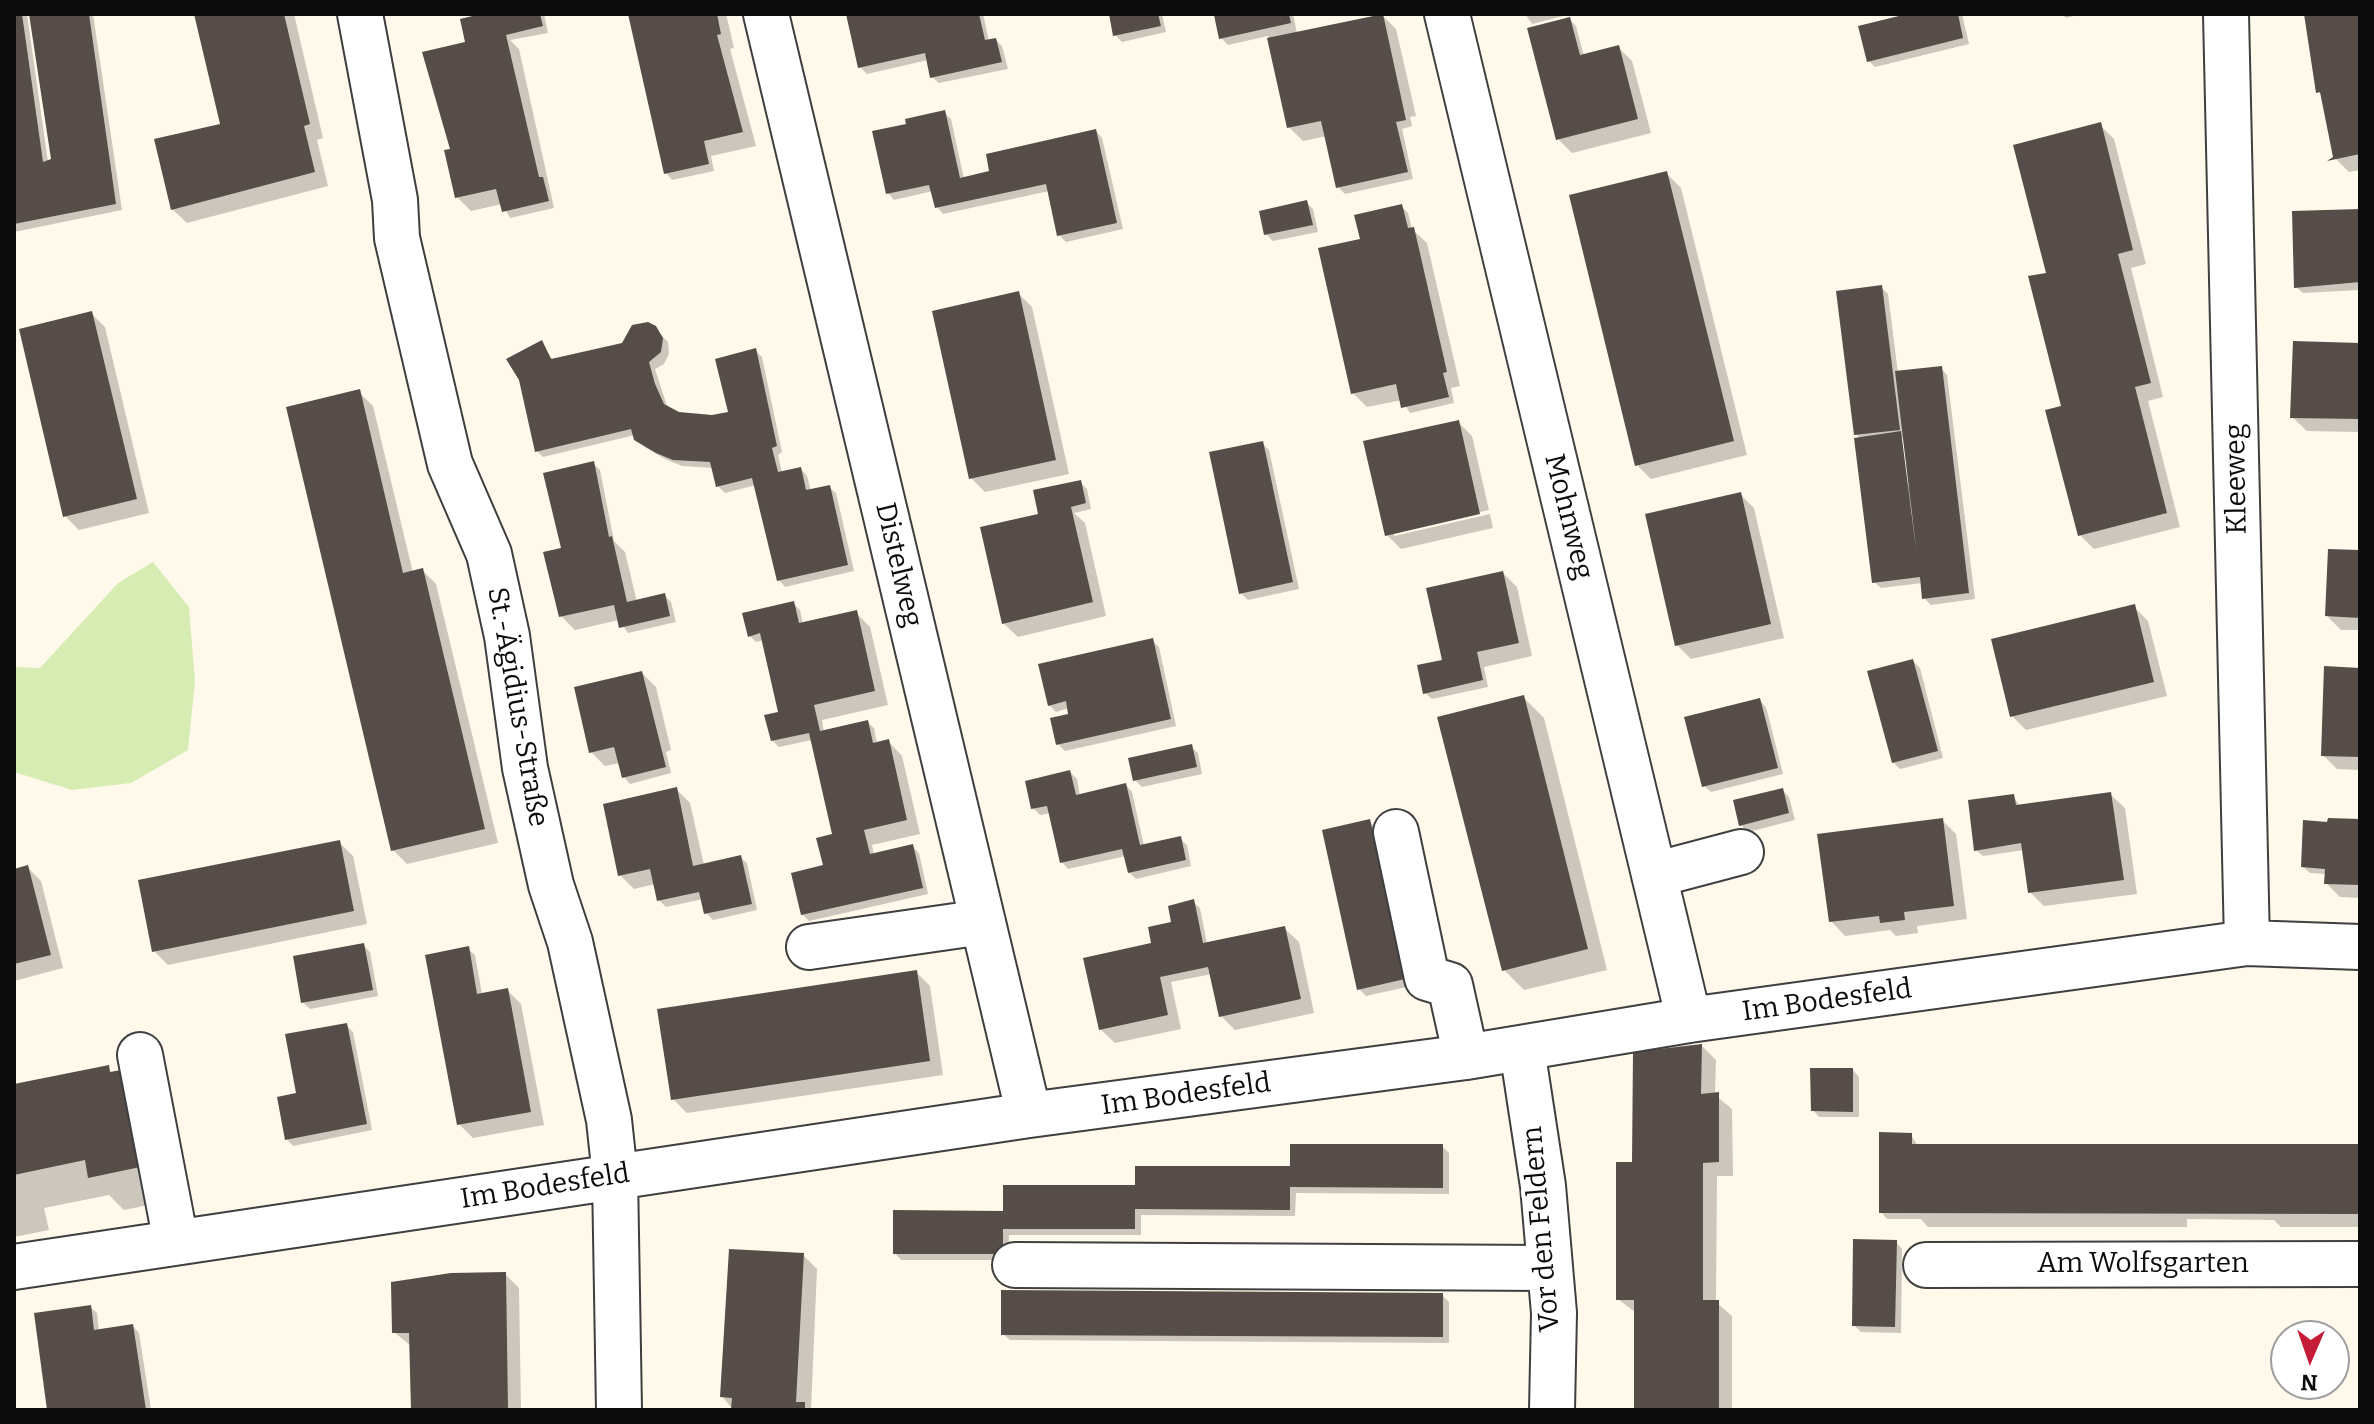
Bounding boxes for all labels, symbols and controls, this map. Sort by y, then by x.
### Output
street label: Kleeweg [2219,423,2255,535]
street label: Mohnweg [1536,451,1600,583]
street label: Distelweg [867,499,929,631]
street label: St.-Ägidius-Straße [479,585,555,829]
street label: Im Bodesfeld [1740,972,1914,1030]
street label: Im Bodesfeld [1099,1066,1273,1124]
street label: Vor den Feldern [1516,1125,1568,1333]
street label: Im Bodesfeld [458,1157,632,1217]
street label: Am Wolfsgarten [2037,1247,2249,1281]
north arrow [2270,1320,2350,1400]
text: N [2300,1369,2318,1396]

